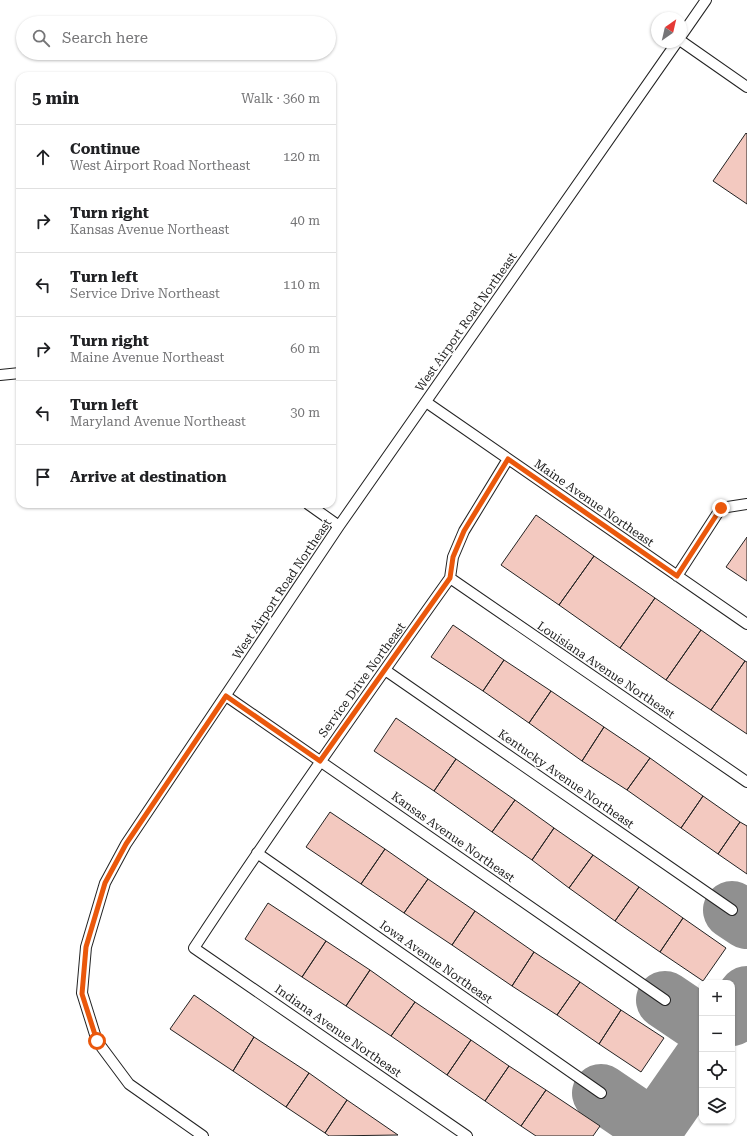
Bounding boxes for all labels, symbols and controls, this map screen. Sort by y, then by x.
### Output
north arrow [651,12,687,48]
search box [16,16,336,60]
icon: search [30,27,52,49]
text: Search here [62,29,148,47]
text: 5 min [32,88,79,108]
text: Walk · 360 m [241,91,320,106]
text: Continue [70,140,140,158]
icon: ahead [32,146,54,168]
text: 120 m [283,149,320,164]
text: West Airport Road Northeast [70,158,250,173]
text: Turn right [70,204,149,222]
icon: right [32,210,54,232]
text: 40 m [290,213,320,228]
text: Kansas Avenue Northeast [70,222,229,237]
street label: West Airport Road Northeast [413,249,520,394]
text: Turn left [70,268,138,286]
icon: left [32,274,54,296]
text: 110 m [283,277,320,292]
text: Service Drive Northeast [70,286,220,301]
text: Turn right [70,332,149,350]
icon: right [32,338,54,360]
text: 60 m [290,341,320,356]
text: Maine Avenue Northeast [70,350,224,365]
text: Turn left [70,396,138,414]
icon: left [32,402,54,424]
text: 30 m [290,405,320,420]
text: Maryland Avenue Northeast [70,414,246,429]
street label: Maine Avenue Northeast [532,456,657,550]
icon: arrive [32,466,54,488]
text: Arrive at destination [70,468,226,486]
route end [712,499,730,517]
street label: West Airport Road Northeast [230,516,335,662]
street label: Louisiana Avenue Northeast [535,619,678,722]
street label: Service Drive Northeast [316,620,409,740]
street label: Kentucky Avenue Northeast [495,727,637,832]
street label: Kansas Avenue Northeast [389,789,518,885]
street label: Iowa Avenue Northeast [377,918,495,1007]
map controls [699,980,735,1124]
button: + [699,980,735,1016]
street label: Indiana Avenue Northeast [272,982,404,1080]
button: − [699,1016,735,1052]
route start [88,1032,106,1050]
button: locate [699,1052,735,1088]
button: layers [699,1088,735,1124]

